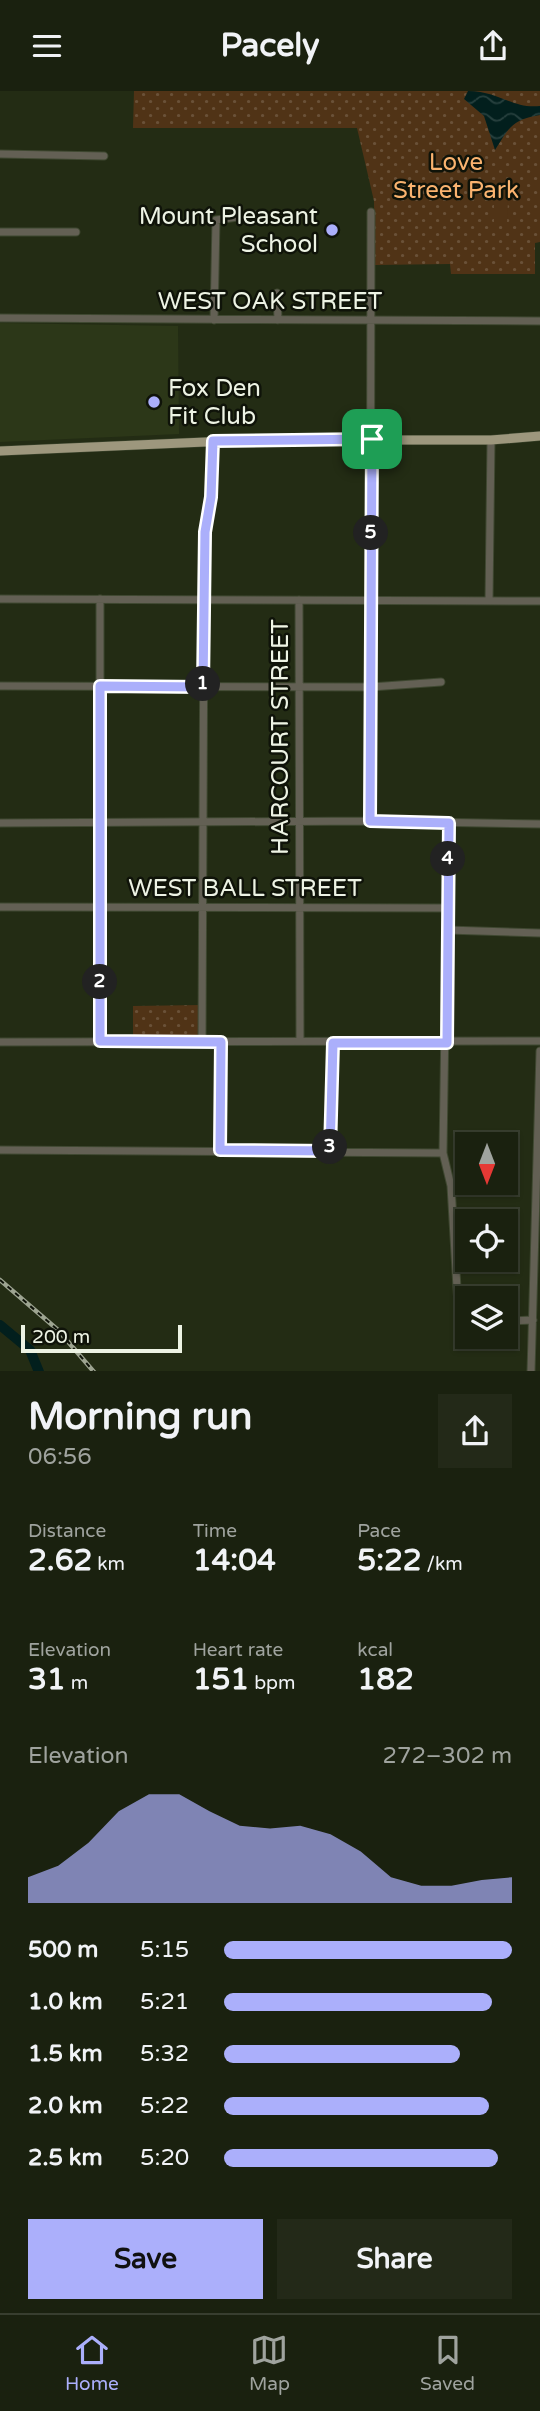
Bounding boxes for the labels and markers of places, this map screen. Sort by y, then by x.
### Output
place label: Mount Pleasant School [139,202,318,259]
marker: Mount Pleasant School [324,222,340,238]
place label: Fox Den Fit Club [168,374,261,431]
marker: Fox Den Fit Club [146,394,162,410]
pin [342,409,402,469]
pin: 5 [354,515,388,551]
pin: 1 [186,667,220,701]
pin: 4 [430,841,466,877]
pin: 2 [82,965,118,999]
pin: 3 [312,1129,348,1165]

